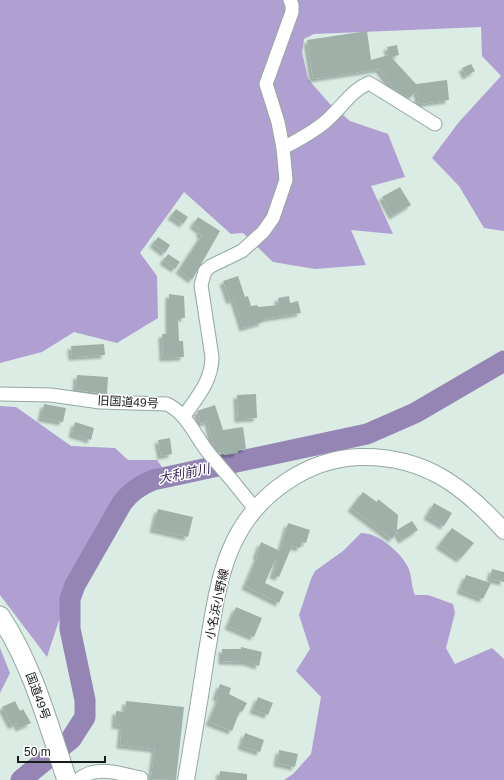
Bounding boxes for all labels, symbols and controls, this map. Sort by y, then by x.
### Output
street label: 旧国道49号 [97,393,159,411]
water label: 大利前川 [157,460,213,486]
street label: 小名浜小野線 [203,567,231,641]
street label: 国道49号 [23,670,53,722]
scale bar [18,738,105,764]
text: 50 m [24,745,51,759]

